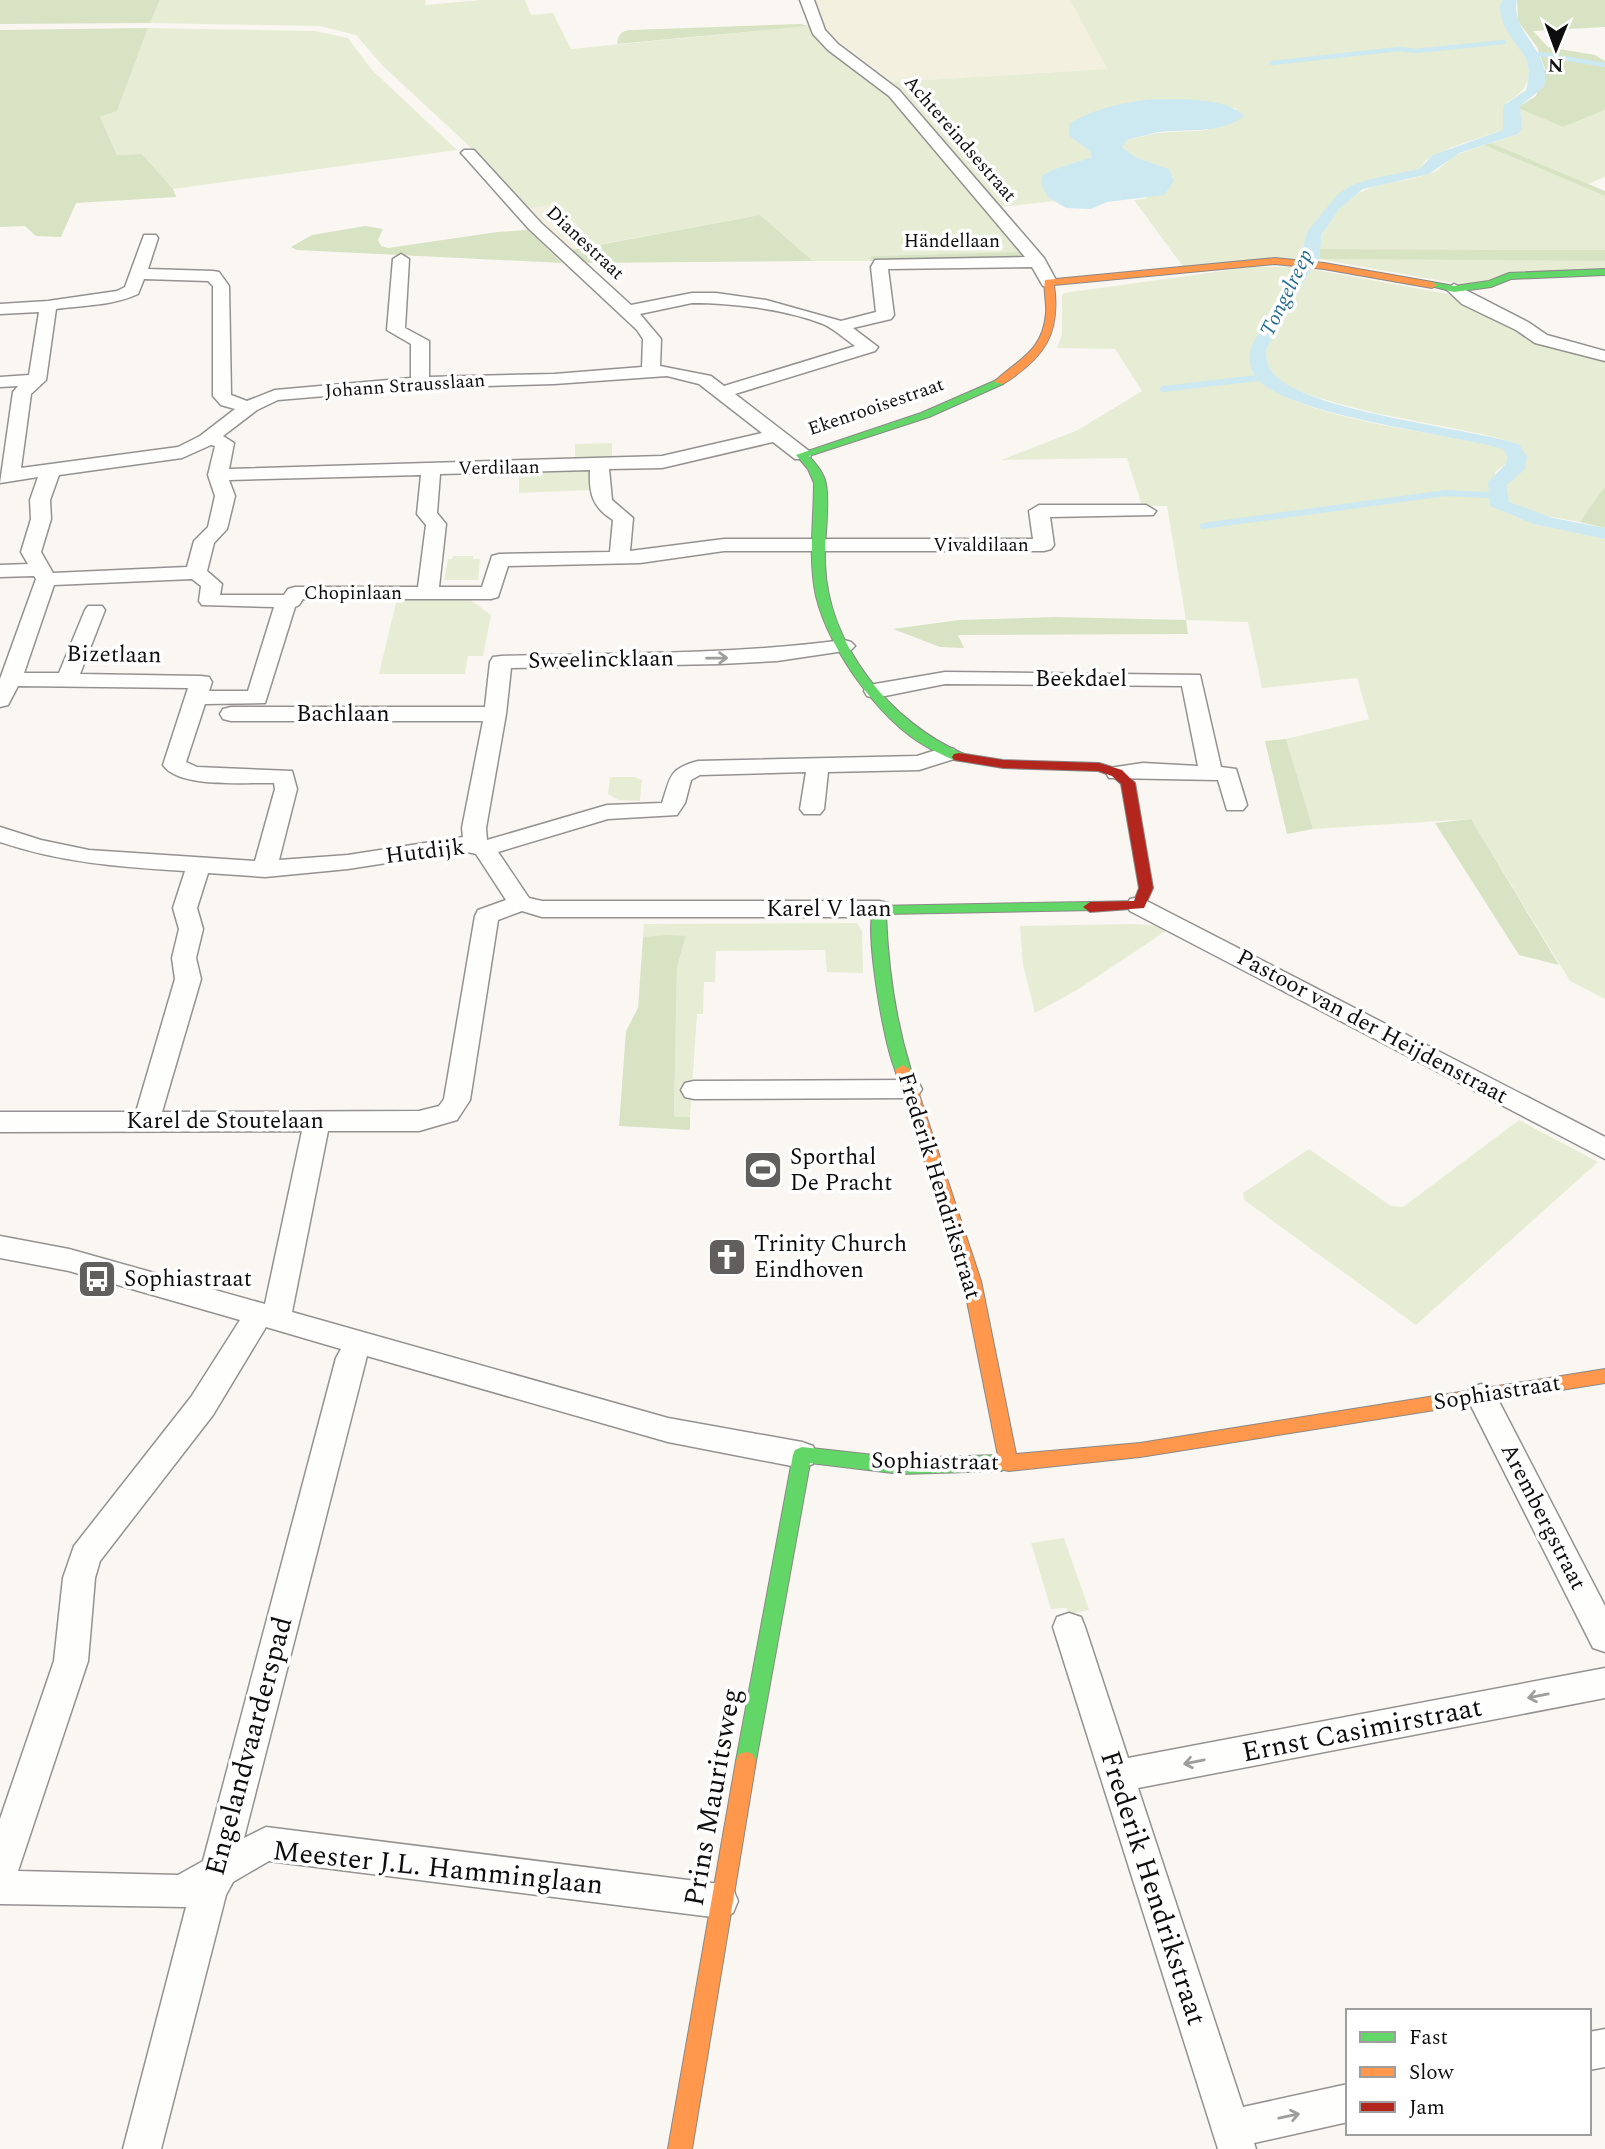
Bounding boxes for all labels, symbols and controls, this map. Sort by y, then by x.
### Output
north arrow [1521,14,1591,84]
text: N [1548,50,1564,79]
street label: Achtereindsestraat [897,69,1024,209]
street label: Dianestraat [539,199,631,287]
street label: Händellaan [904,227,1000,256]
water label: Tongelreep [1252,244,1322,342]
street label: Johann Strausslaan [324,366,486,406]
street label: Ekenrooisestraat [804,370,948,444]
street label: Verdilaan [458,453,540,483]
street label: Vivaldilaan [933,531,1029,560]
street label: Chopinlaan [304,579,402,608]
street label: Bizetlaan [66,637,162,673]
street label: Sweelincklaan [528,641,674,679]
one-way arrow [705,652,728,665]
street label: Beekdael [1035,662,1127,697]
street label: Bachlaan [296,697,390,732]
street label: Hutdijk [383,830,467,874]
street label: Karel V laan [766,892,892,927]
street label: Pastoor van der Heijdenstraat [1230,940,1514,1114]
street label: Frederik Hendrikstraat [888,1068,990,1304]
street label: Karel de Stoutelaan [126,1104,324,1139]
place label: Sporthal De Pracht [790,1140,892,1201]
sports icon: Sporthal De Pracht [742,1149,784,1191]
place label: Trinity Church Eindhoven [754,1227,907,1288]
church icon: Trinity Church Eindhoven [706,1236,748,1278]
bus stop icon: Sophiastraat [76,1258,118,1300]
place label: Sophiastraat [124,1262,252,1297]
street label: Sophiastraat [1431,1366,1563,1420]
street label: Arembergstraat [1491,1437,1595,1597]
street label: Sophiastraat [871,1443,999,1481]
street label: Engelandvaarderspad [194,1612,304,1880]
street label: Prins Mauritsweg [673,1684,753,1910]
street label: Ernst Casimirstraat [1238,1686,1486,1774]
one-way arrow [1527,1690,1550,1703]
street label: Frederik Hendrikstraat [1088,1745,1218,2031]
one-way arrow [1183,1755,1206,1769]
street label: Meester J.L. Hamminglaan [271,1829,605,1907]
legend [1346,2009,1591,2135]
text: Fast [1409,2022,1448,2054]
text: Slow [1409,2057,1455,2089]
text: Jam [1409,2092,1445,2124]
one-way arrow [1277,2109,1300,2123]

